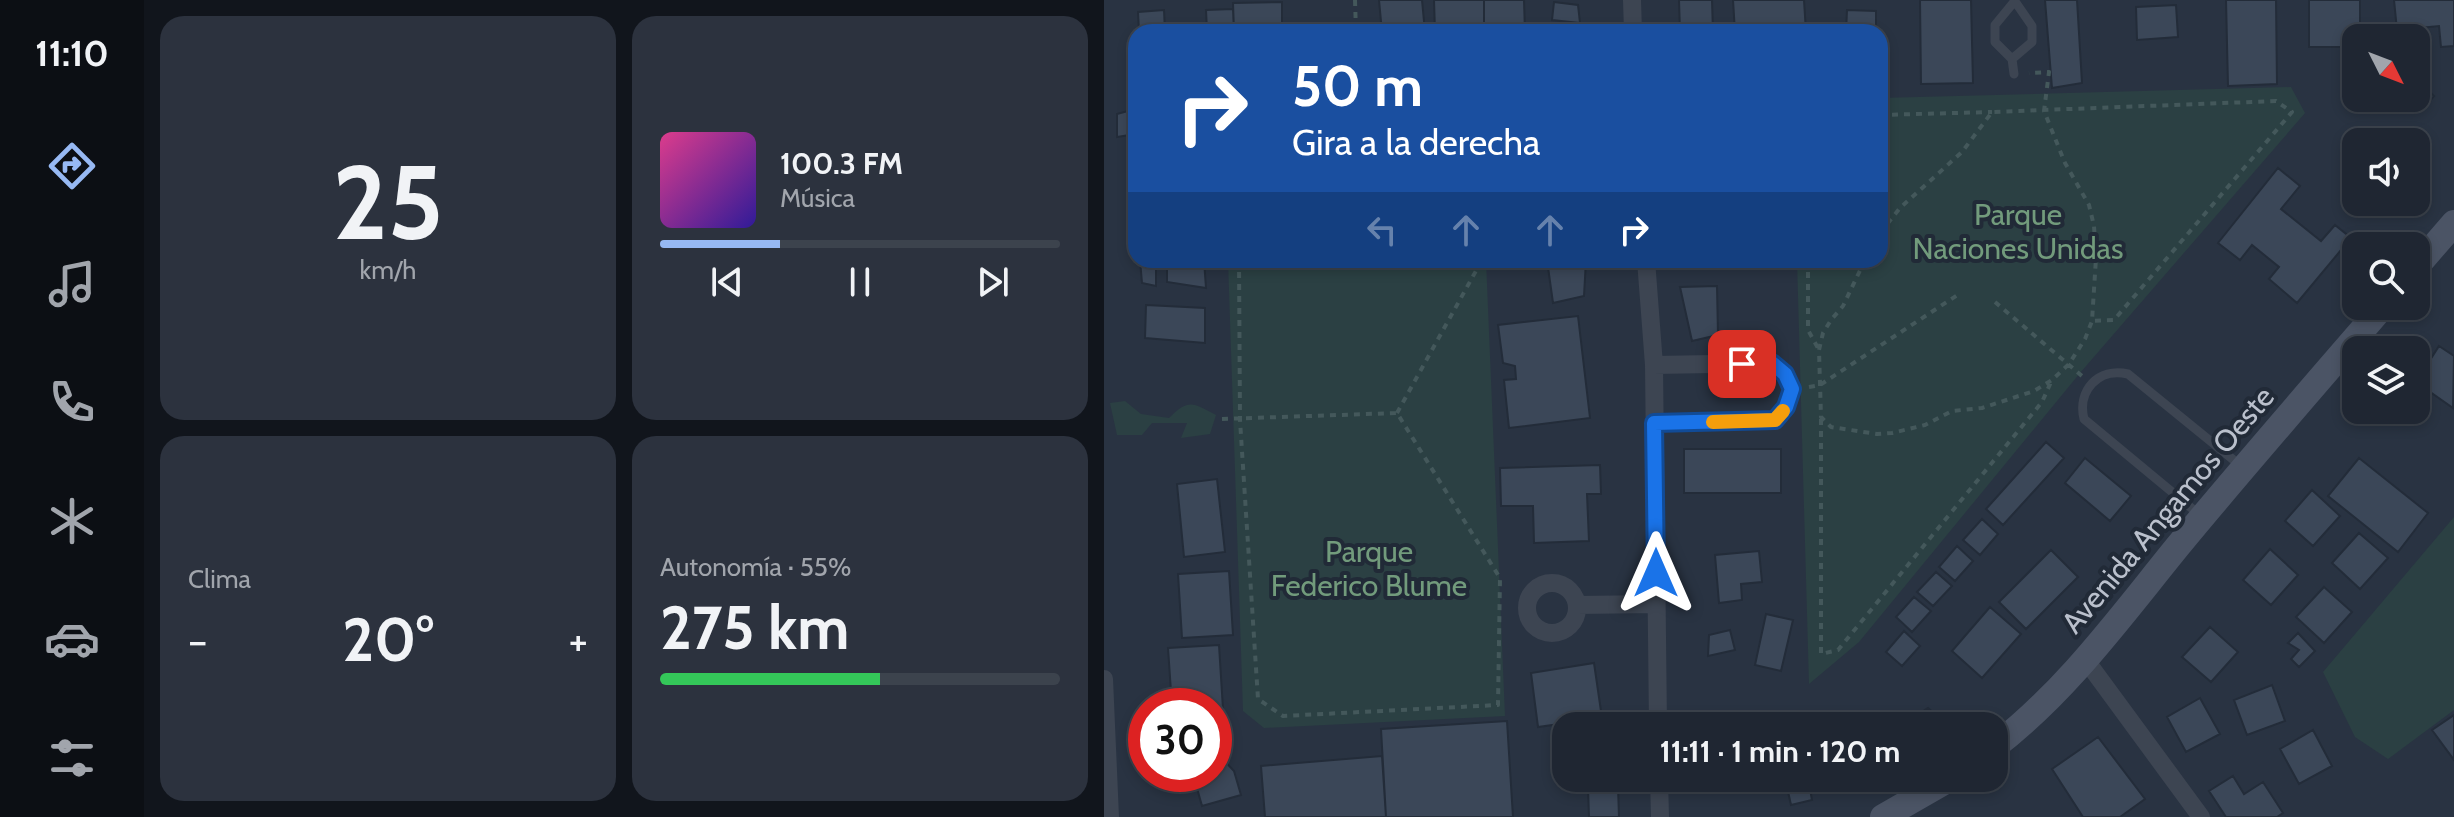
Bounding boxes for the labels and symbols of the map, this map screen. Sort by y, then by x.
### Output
north arrow [2342,24,2430,112]
park label: Parque Naciones Unidas [1913,196,2123,267]
pin [1708,330,1776,398]
street label: Avenida Angamos Oeste [2054,379,2282,641]
position arrow [1614,531,1698,615]
park label: Parque Federico Blume [1271,533,1467,604]
speed limit sign: 30 [1128,688,1232,792]

